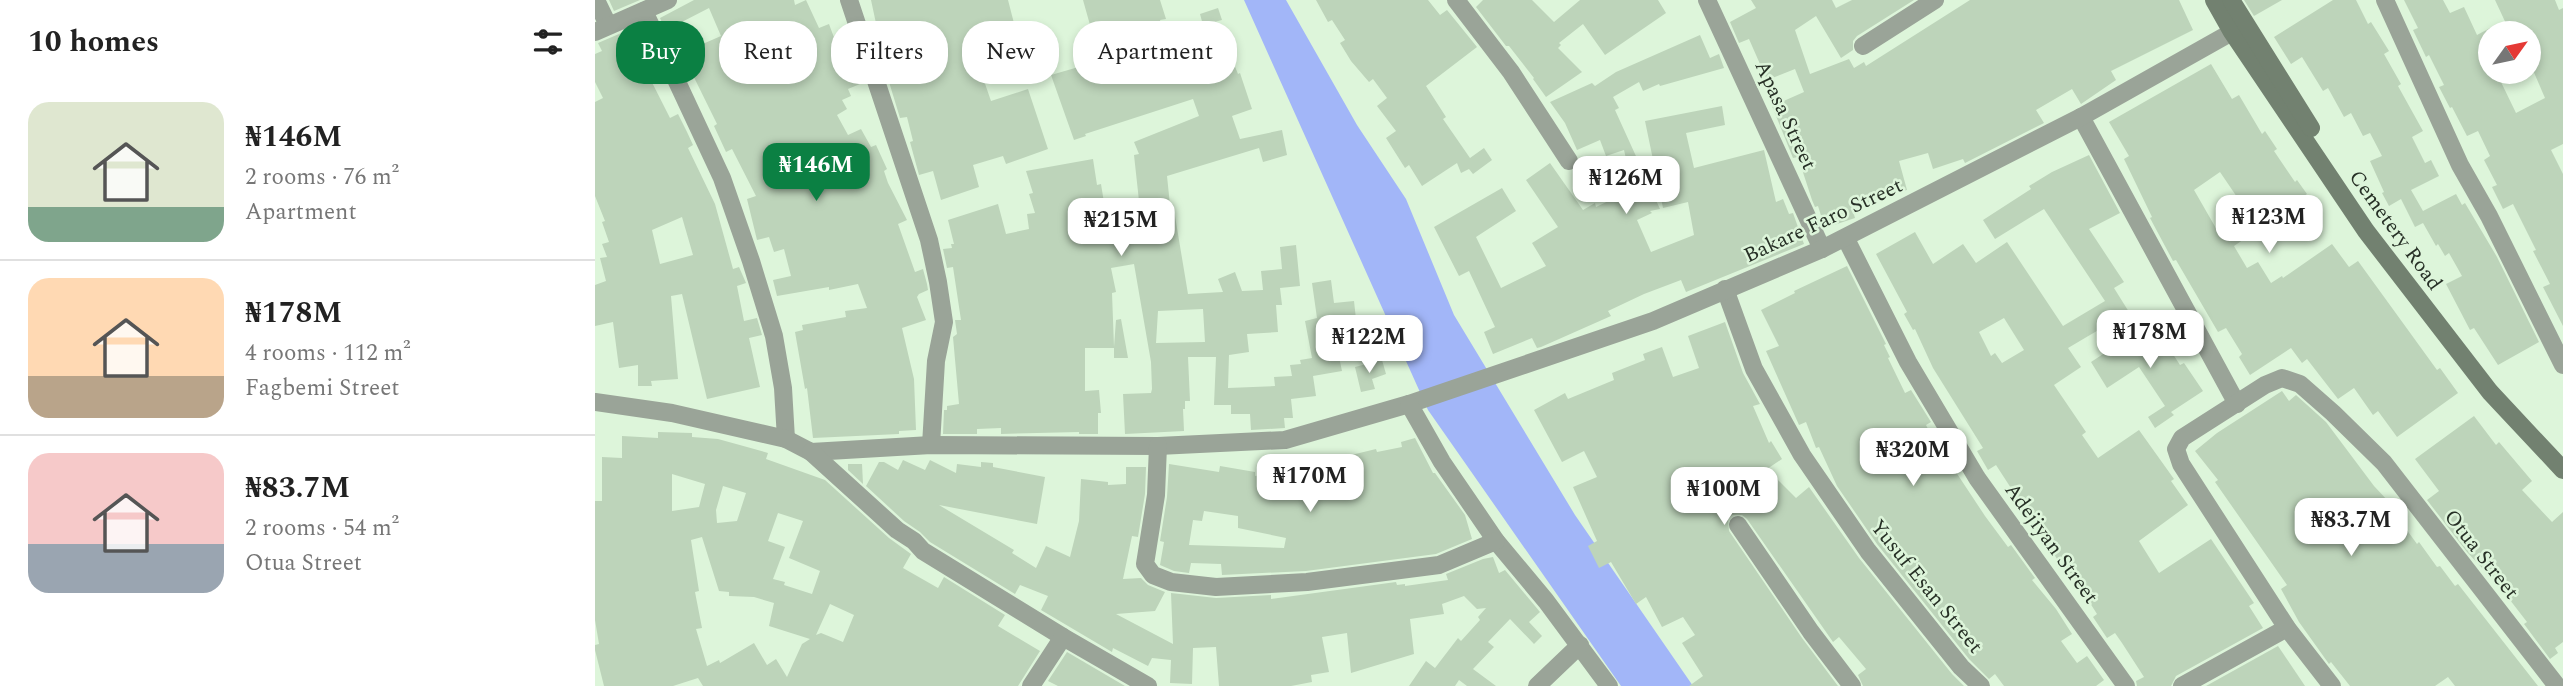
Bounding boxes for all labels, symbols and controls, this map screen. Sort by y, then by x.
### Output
text: 10 homes [28,19,159,65]
chip: Buy [616,21,705,84]
chip: Rent [719,21,817,84]
chip: Filters [831,21,948,84]
chip: New [962,21,1059,84]
chip: Apartment [1073,21,1237,84]
north arrow [2478,21,2541,84]
map controls [2478,21,2541,84]
icon: filters [529,23,567,61]
street label: Apasa Street [1746,55,1824,176]
text: ₦146M [245,114,342,160]
icon: home [84,130,168,214]
pin: ₦146M [767,144,865,203]
text: ₦146M [779,148,853,183]
pin: ₦126M [1577,156,1675,216]
text: 2 rooms · 76 m² [245,160,399,195]
text: ₦126M [1589,161,1663,196]
street label: Cemetery Road [2340,164,2450,298]
street label: Bakare Faro Street [1739,170,1908,272]
text: Apartment [245,195,357,230]
pin: ₦123M [2220,196,2318,255]
pin: ₦215M [1072,198,1170,258]
text: ₦123M [2232,200,2306,235]
text: ₦215M [1084,203,1158,238]
text: ₦178M [245,290,342,336]
icon: home [84,306,168,390]
pin: ₦178M [2101,310,2199,370]
text: ₦178M [2113,315,2187,350]
pin: ₦122M [1320,316,1418,375]
text: ₦122M [1332,320,1406,355]
text: 4 rooms · 112 m² [245,336,411,371]
text: Fagbemi Street [245,371,399,406]
pin: ₦320M [1864,428,1962,488]
text: ₦320M [1876,433,1950,468]
pin: ₦170M [1261,454,1359,514]
text: ₦170M [1273,459,1347,494]
text: ₦83.7M [245,465,350,511]
pin: ₦100M [1675,468,1773,527]
text: ₦100M [1687,472,1761,507]
street label: Adejiyan Street [1996,476,2106,611]
icon: home [84,481,168,565]
pin: ₦83.7M [2294,498,2408,558]
text: ₦83.7M [2311,503,2391,538]
street label: Otua Street [2436,503,2527,607]
text: 2 rooms · 54 m² [245,511,399,546]
street label: Yusuf Esan Street [1862,513,1990,661]
text: Otua Street [245,546,362,581]

